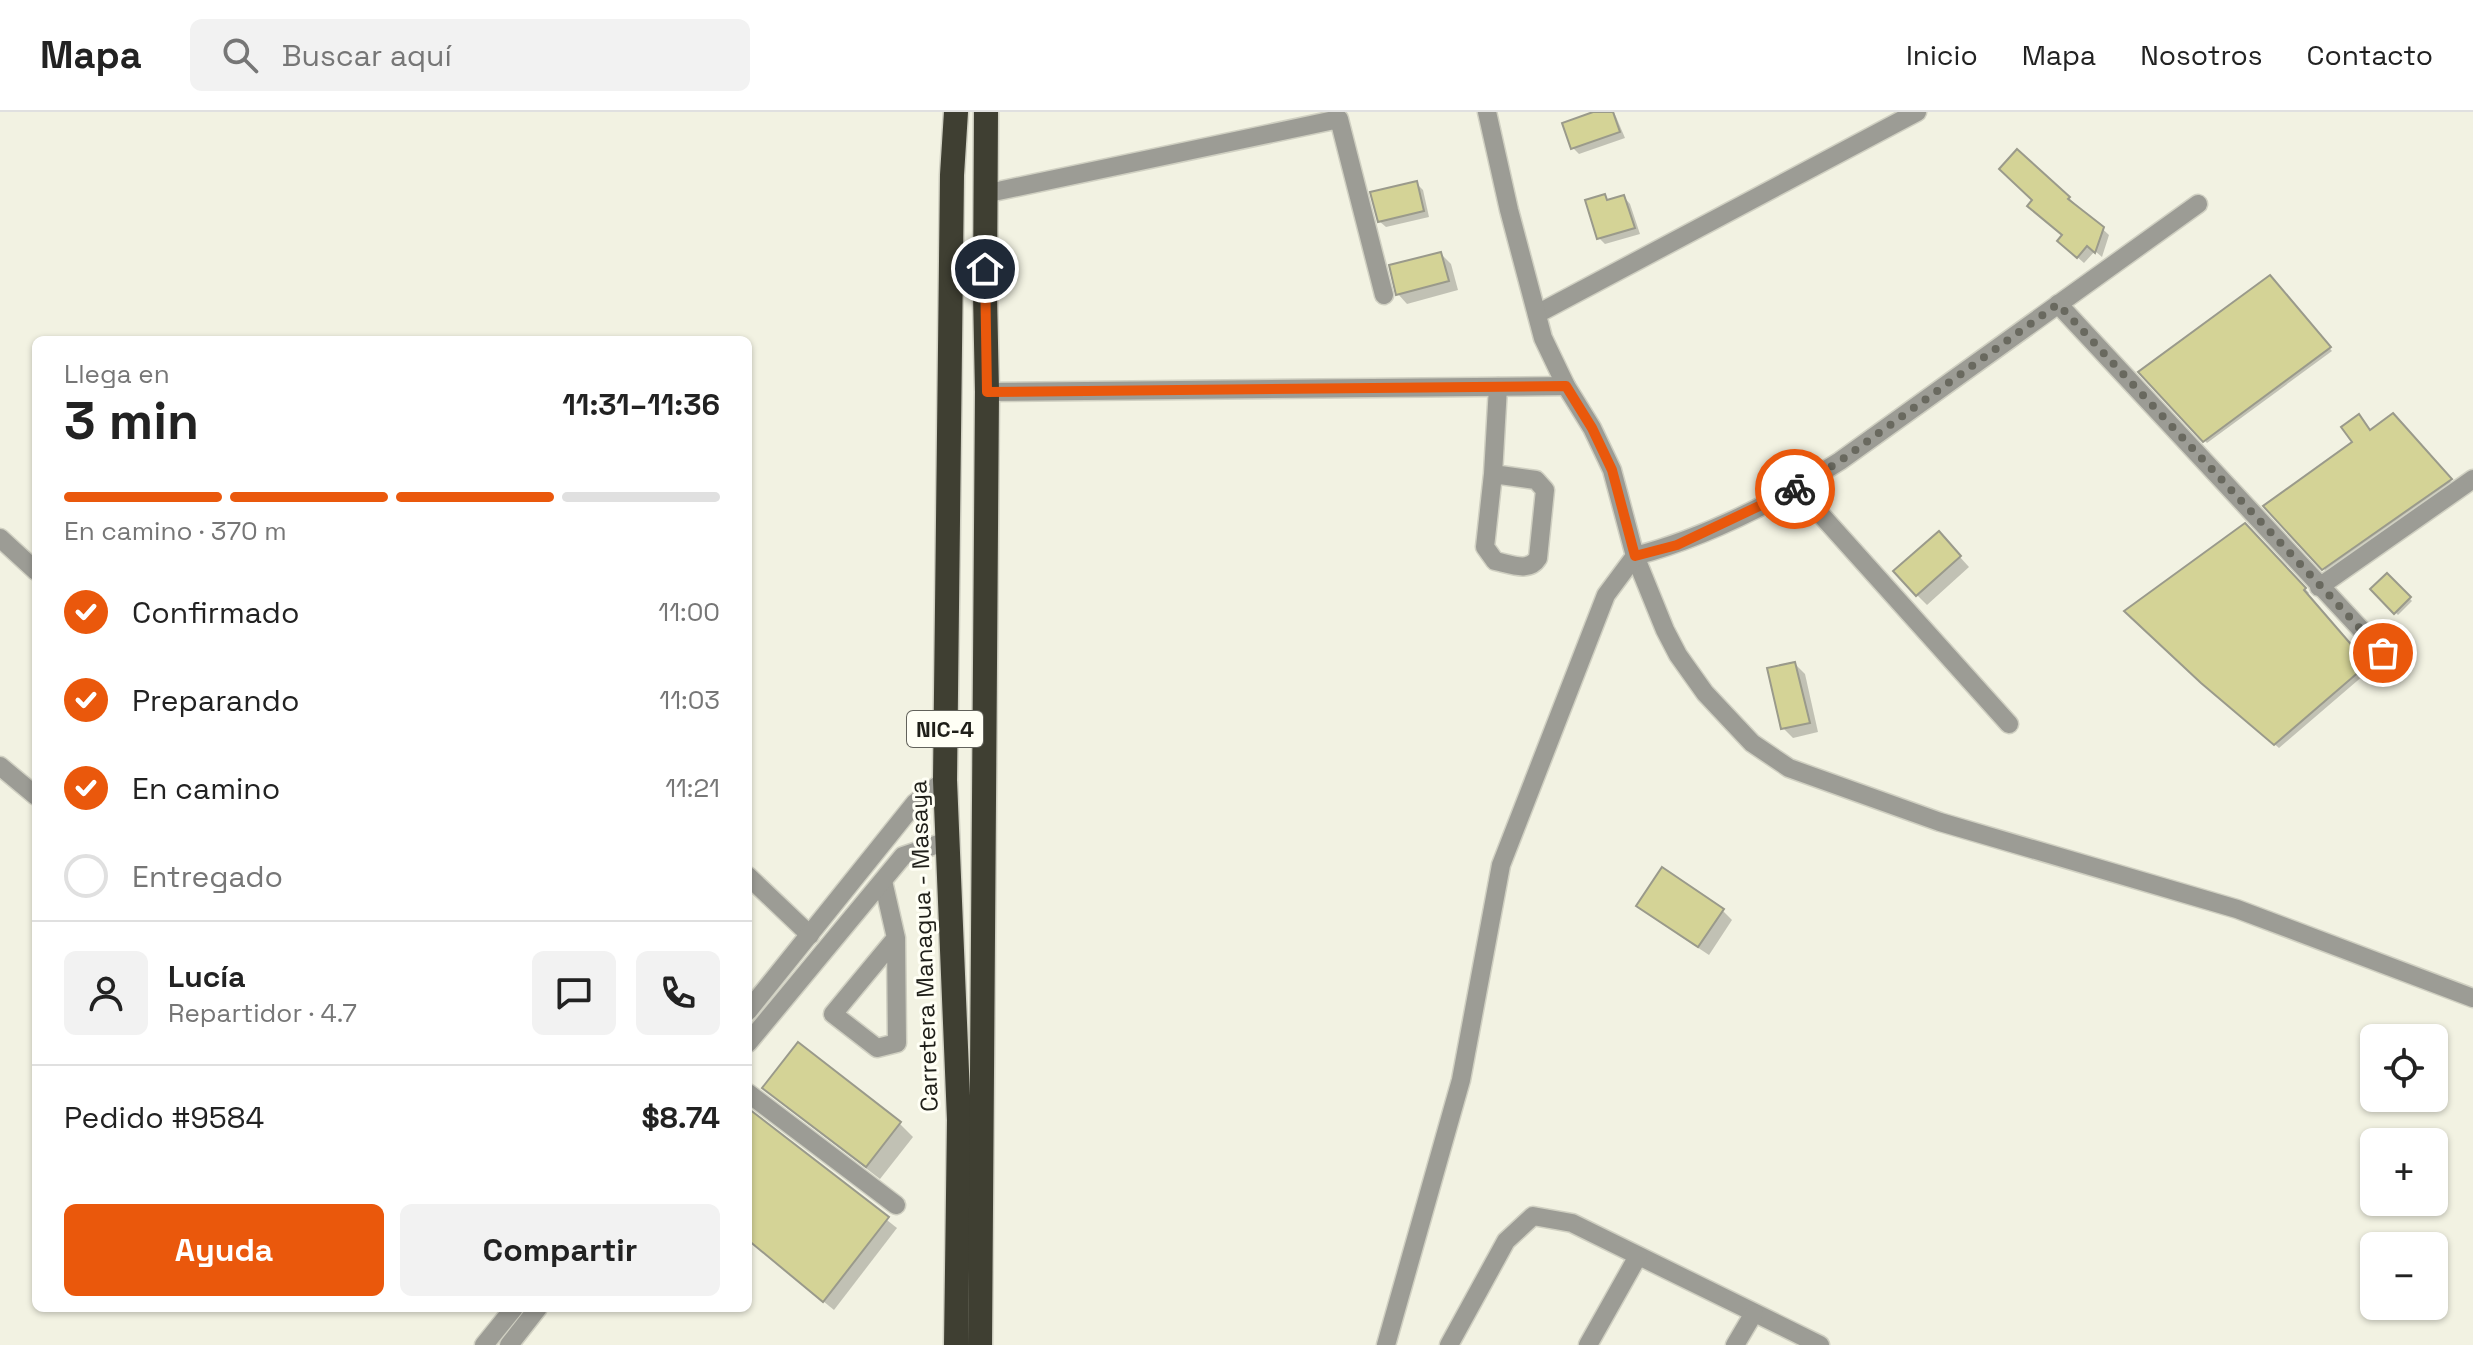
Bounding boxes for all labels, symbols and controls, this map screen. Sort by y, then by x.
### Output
search box [190,19,750,91]
text: Mapa [40,31,142,79]
icon: search [218,33,262,77]
text: Buscar aquí [282,36,452,75]
text: Inicio [1906,37,1978,73]
text: Mapa [2022,37,2096,73]
text: Nosotros [2140,37,2263,73]
text: Contacto [2307,37,2433,73]
pin [951,235,1019,303]
icon: home [963,247,1007,291]
text: Llega en [64,357,170,391]
text: 11:31–11:36 [562,385,720,424]
text: 3 min [64,388,199,454]
courier [1755,449,1835,529]
icon: bike [1773,467,1817,511]
text: En camino · 370 m [64,514,287,548]
icon: check [64,590,108,634]
text: Confirmado [132,593,299,632]
text: 11:00 [658,595,720,629]
pin [2349,619,2417,687]
icon: bag [2361,631,2405,675]
icon: check [64,678,108,722]
text: Preparando [132,681,299,720]
text: 11:03 [659,683,720,717]
road number: NIC-4 [907,711,983,747]
icon: check [64,766,108,810]
text: En camino [132,769,280,808]
text: 11:21 [665,771,720,805]
street label: Carretera Managua - Masaya [902,780,945,1112]
text: Entregado [132,857,283,896]
button: person [64,951,148,1035]
button: chat [532,951,616,1035]
button: phone [636,951,720,1035]
text: Lucía [168,957,246,996]
text: Repartidor · 4.7 [168,996,357,1030]
map controls [2360,1024,2448,1320]
button: locate [2360,1024,2448,1112]
text: Pedido #9584 [64,1098,264,1137]
text: $8.74 [642,1098,720,1137]
button: + [2360,1128,2448,1216]
button: Ayuda [64,1204,384,1296]
button: Compartir [400,1204,720,1296]
button: − [2360,1232,2448,1320]

